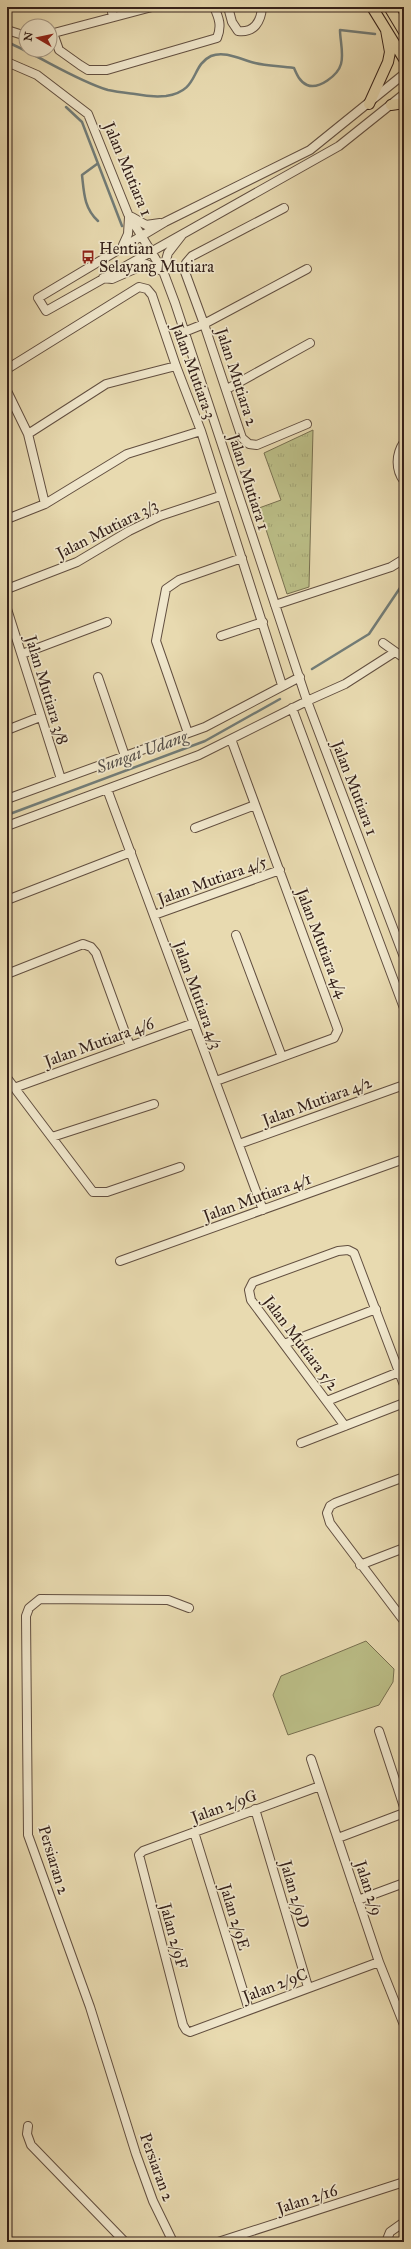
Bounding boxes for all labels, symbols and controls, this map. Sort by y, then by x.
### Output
north arrow [18,18,58,58]
text: N [21,30,36,42]
street label: Jalan Mutiara 1 [98,117,156,219]
place label: Hentian Selayang Mutiara [99,239,214,277]
bus stop icon: Hentian Selayang Mutiara [80,249,96,265]
street label: Jalan Mutiara 3 [166,319,220,422]
street label: Jalan Mutiara 2 [211,324,262,429]
street label: Jalan Mutiara 1 [223,429,274,533]
street label: Jalan Mutiara 3/3 [51,495,161,564]
street label: Jalan Mutiara 3/8 [20,631,73,747]
water label: Sungai Udang [93,725,192,779]
street label: Jalan Mutiara 1 [327,736,382,839]
street label: Jalan Mutiara 4/5 [153,851,270,910]
street label: Jalan Mutiara 4/4 [291,884,352,1002]
street label: Jalan Mutiara 4/3 [168,937,226,1052]
street label: Jalan Mutiara 4/6 [40,1013,158,1072]
street label: Jalan Mutiara 4/2 [258,1072,375,1131]
street label: Jalan Mutiara 4/1 [199,1169,314,1227]
street label: Jalan Mutiara 5/2 [257,1290,343,1395]
street label: Jalan 2/9G [187,1785,260,1828]
street label: Persiaran 2 [35,1823,74,1897]
street label: Jalan 2/9D [275,1856,314,1930]
street label: Jalan 2/9 [350,1856,387,1918]
street label: Jalan 2/9E [214,1880,254,1953]
street label: Jalan 2/9F [155,1899,192,1972]
street label: Jalan 2/9C [238,1964,310,2008]
street label: Persiaran 2 [136,2130,178,2204]
street label: Jalan 2/16 [272,2180,341,2219]

